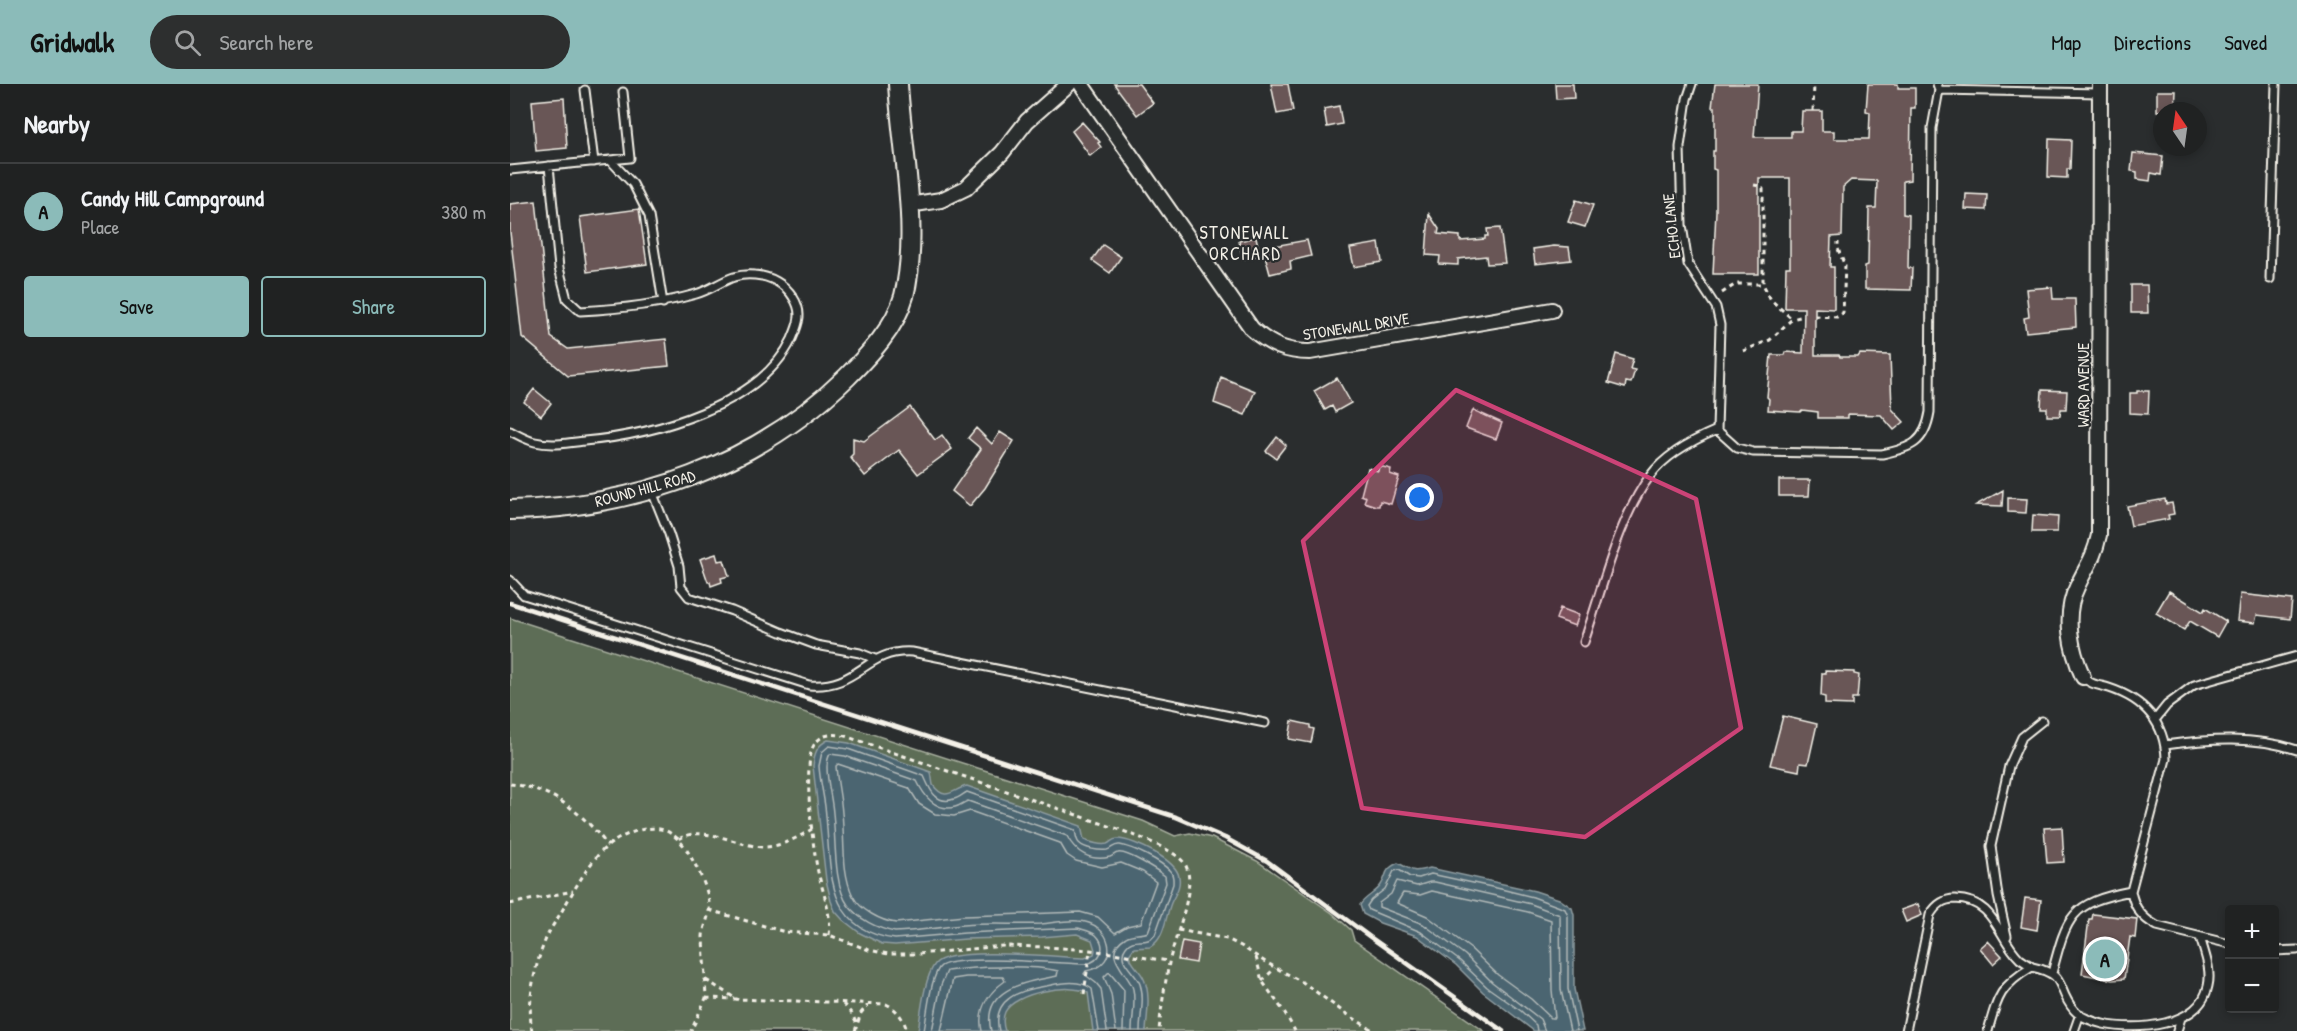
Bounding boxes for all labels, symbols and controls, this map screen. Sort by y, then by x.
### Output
search box [150,15,570,69]
text: Gridwalk [30,23,114,61]
icon: search [171,26,204,59]
text: Search here [219,27,313,57]
text: Map [2051,28,2081,57]
text: Directions [2114,28,2191,57]
text: Saved [2224,28,2267,57]
north arrow [2153,102,2207,156]
text: Nearby [24,106,90,141]
text: Candy Hill Campground [81,183,264,213]
street label: ECHO LANE [1657,192,1685,260]
text: A [39,198,48,225]
text: 380 m [441,198,486,225]
text: Place [81,213,120,240]
district label: STONEWALL ORCHARD [1200,220,1291,266]
button: Save [24,276,249,337]
button: Share [261,276,486,337]
street label: STONEWALL DRIVE [1301,307,1411,345]
street label: WARD AVENUE [2072,343,2094,427]
street label: ROUND HILL ROAD [592,464,698,512]
your location [1405,483,1434,512]
map controls [2225,905,2279,1013]
button: + [2225,905,2279,959]
pin: A [2086,936,2124,982]
button: − [2225,959,2279,1013]

